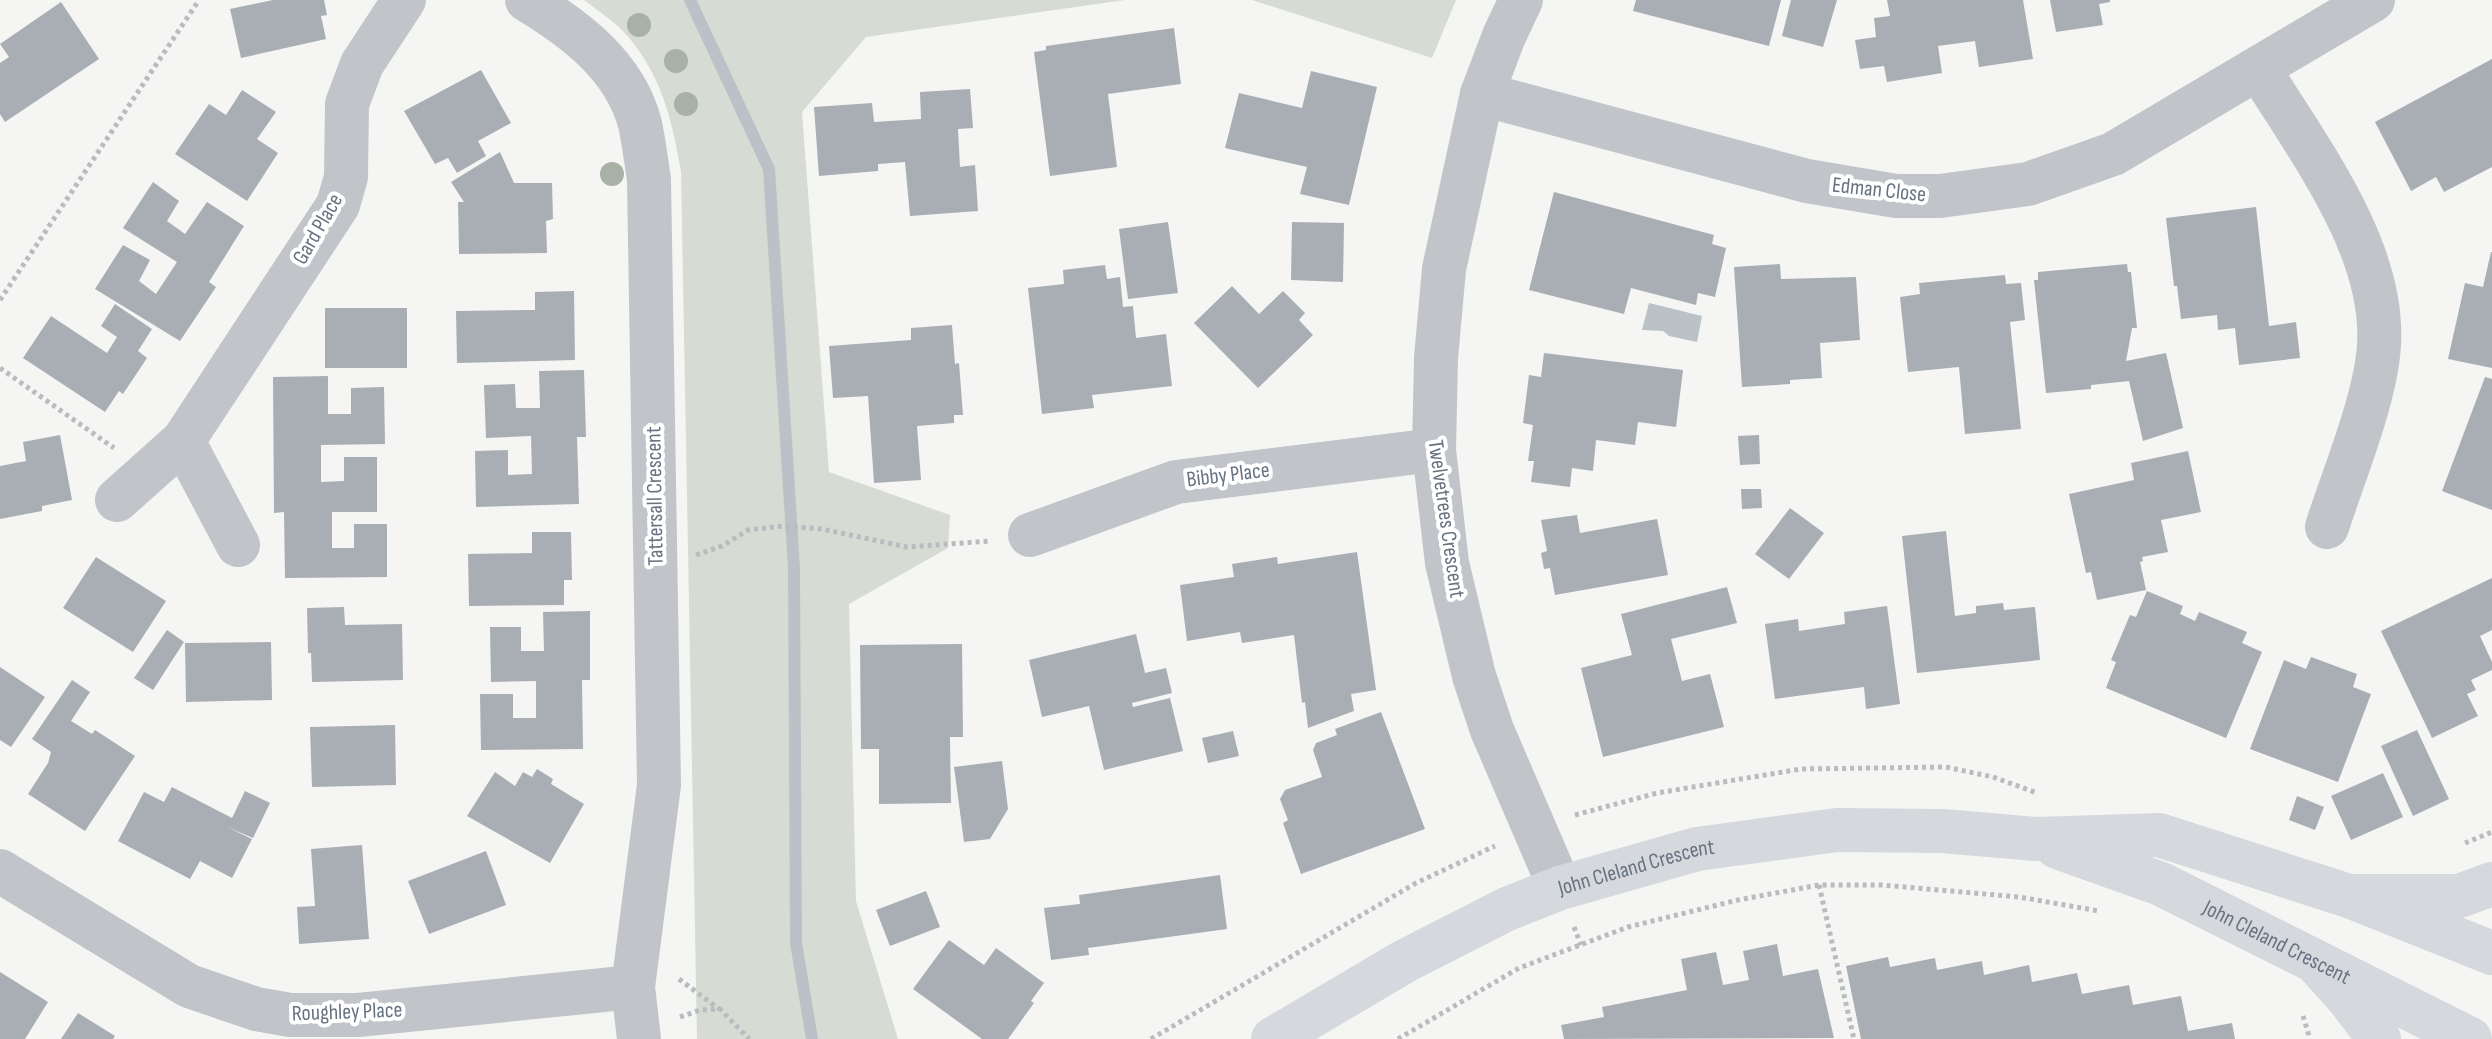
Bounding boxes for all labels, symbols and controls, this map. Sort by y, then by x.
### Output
street label: Edman Close [1831,172,1927,208]
street label: Gard Place [287,189,349,269]
street label: Tattersall Crescent [640,426,670,566]
street label: Twelvetrees Crescent [1422,438,1470,600]
street label: Bibby Place [1185,457,1271,493]
street label: John Cleland Crescent [1554,833,1716,902]
street label: John Cleland Crescent [2198,893,2355,991]
street label: Roughley Place [291,997,403,1027]

